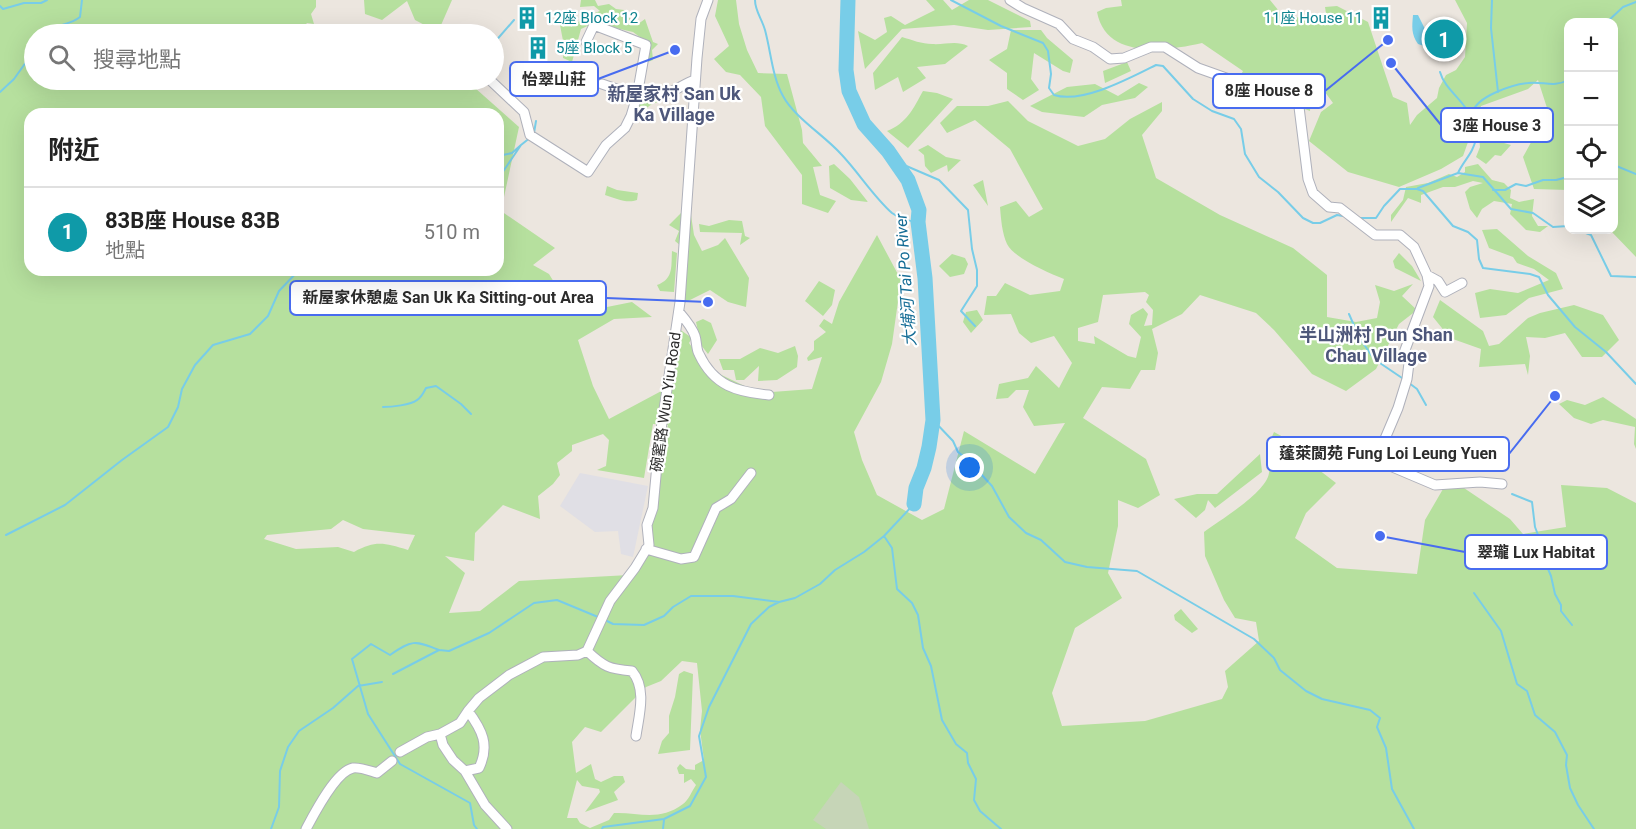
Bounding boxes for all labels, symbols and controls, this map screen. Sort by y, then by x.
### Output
building icon: 12座 Block 12 [514,5,540,31]
building icon: 11座 House 11 [1368,5,1394,31]
place label: 12座 Block 12 [545,9,638,27]
place label: 11座 House 11 [1264,9,1363,27]
pin: 1 [1424,16,1464,62]
map controls [1564,18,1618,234]
button: + [1564,18,1618,72]
search box [24,24,504,90]
building icon: 5座 Block 5 [525,35,551,61]
place label: 5座 Block 5 [556,39,632,57]
icon: search [45,41,78,74]
text: 搜尋地點 [93,47,181,72]
callout: 怡翠山莊 [510,62,598,96]
text: 怡翠山莊 [522,70,586,89]
button: − [1564,72,1618,126]
callout: 8座 House 8 [1213,74,1325,108]
text: 8座 House 8 [1225,81,1313,100]
district label: 新屋家村 San Uk Ka Village [607,83,741,125]
callout: 3座 House 3 [1441,108,1553,142]
text: 3座 House 3 [1453,116,1541,135]
button: locate [1564,126,1618,180]
text: 附近 [48,135,100,165]
button: layers [1564,180,1618,234]
text: 83B座 House 83B [105,208,280,233]
water label: 大埔河 Tai Po River [891,212,920,347]
text: 1 [62,220,73,244]
text: 510 m [424,220,480,244]
text: 地點 [105,238,145,262]
callout: 新屋家休憩處 San Uk Ka Sitting-out Area [290,281,606,315]
text: 新屋家休憩處 San Uk Ka Sitting-out Area [302,288,594,307]
district label: 半山洲村 Pun Shan Chau Village [1299,324,1453,366]
street label: 碗窰路 Wun Yiu Road [647,331,685,473]
callout: 蓬萊閬苑 Fung Loi Leung Yuen [1267,437,1509,471]
text: 蓬萊閬苑 Fung Loi Leung Yuen [1279,444,1497,463]
your location [955,453,984,482]
callout: 翠瓏 Lux Habitat [1465,535,1607,569]
text: 翠瓏 Lux Habitat [1477,543,1596,562]

